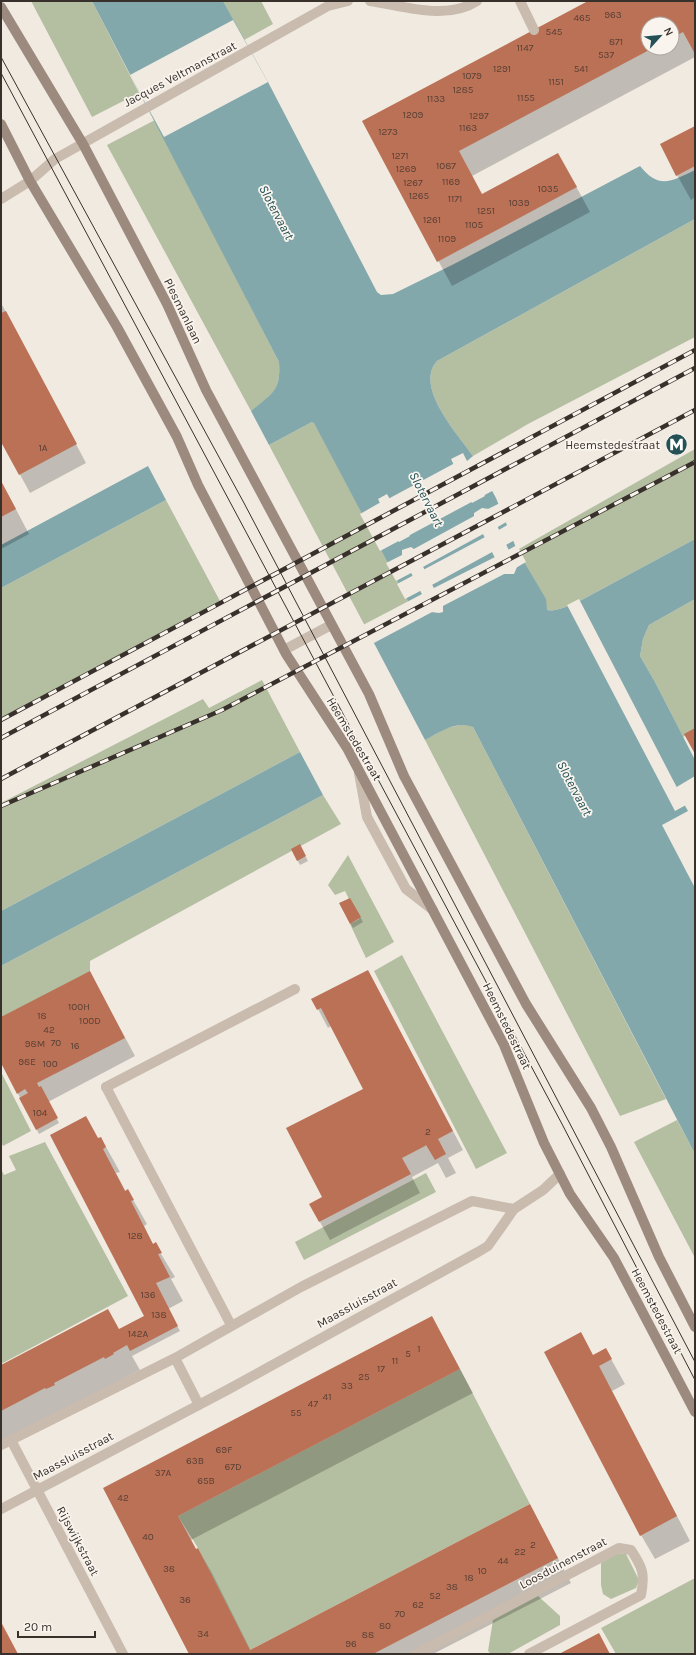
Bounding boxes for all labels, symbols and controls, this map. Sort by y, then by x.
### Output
house number: 963 [604,9,622,21]
house number: 465 [574,12,591,24]
north arrow [640,16,680,56]
text: N [661,25,676,38]
house number: 545 [546,26,563,38]
house number: 871 [609,36,623,48]
street label: Jacques Veltmanstraat [121,38,239,110]
house number: 1147 [517,42,534,54]
house number: 537 [598,49,614,61]
house number: 1291 [493,63,511,75]
house number: 541 [574,63,588,75]
house number: 1079 [462,70,482,82]
house number: 1151 [548,76,564,88]
house number: 1285 [453,84,474,96]
house number: 1155 [517,92,535,104]
house number: 1133 [427,93,445,105]
house number: 1209 [403,109,424,121]
house number: 1297 [469,110,489,122]
house number: 1163 [459,122,477,134]
house number: 1273 [378,126,398,138]
house number: 1271 [391,150,409,162]
house number: 1087 [436,160,456,172]
house number: 1269 [396,163,417,175]
house number: 1169 [442,176,460,188]
house number: 1267 [403,177,423,189]
water label: Slotervaart [256,182,297,243]
house number: 1035 [538,183,559,195]
house number: 1265 [409,190,430,202]
house number: 1171 [448,193,462,205]
house number: 1039 [509,197,530,209]
house number: 1251 [477,205,495,217]
house number: 1261 [423,214,441,226]
house number: 1105 [465,219,483,231]
house number: 1109 [438,233,456,245]
street label: Plesmanlaan [161,276,205,346]
metro station icon: Heemstedestraat [663,432,689,458]
place label: Heemstedestraat [565,438,660,452]
house number: 1A [38,442,48,454]
water label: Slotervaart [406,469,447,530]
street label: Heemstedestraat [324,695,385,784]
water label: Slotervaart [554,758,595,819]
street label: Heemstedestraat [480,980,534,1072]
house number: 100H [68,1001,90,1013]
house number: 18 [37,1010,47,1022]
house number: 100D [79,1015,101,1027]
house number: 42 [43,1024,55,1036]
house number: 70 [51,1037,61,1049]
house number: 98M [25,1038,45,1050]
house number: 16 [70,1040,80,1052]
house number: 98E [18,1056,36,1068]
house number: 100 [42,1058,58,1070]
house number: 104 [33,1107,48,1119]
house number: 2 [425,1126,431,1138]
house number: 128 [127,1230,143,1242]
street label: Heemstedestraat [629,1266,686,1357]
street label: Maassluisstraat [315,1275,400,1331]
house number: 136 [141,1289,156,1301]
house number: 138 [151,1309,167,1321]
house number: 142A [128,1328,148,1340]
house number: 1 [417,1343,421,1355]
house number: 5 [405,1348,411,1360]
house number: 11 [392,1355,398,1367]
house number: 17 [377,1363,385,1375]
house number: 25 [358,1371,370,1383]
house number: 33 [341,1380,353,1392]
house number: 41 [323,1391,331,1403]
house number: 47 [308,1398,318,1410]
house number: 55 [290,1407,302,1419]
street label: Maassluisstraat [30,1429,116,1483]
house number: 69F [216,1444,232,1456]
house number: 63B [186,1455,204,1467]
house number: 67D [224,1461,242,1473]
house number: 37A [155,1467,171,1479]
house number: 65B [197,1475,215,1487]
house number: 42 [117,1492,129,1504]
street label: Rijswijkstraat [54,1504,102,1579]
house number: 40 [142,1531,154,1543]
street label: Loosduinenstraat [517,1534,609,1592]
house number: 2 [530,1539,536,1551]
house number: 22 [514,1546,526,1558]
house number: 44 [497,1555,509,1567]
house number: 38 [163,1563,175,1575]
house number: 10 [477,1565,487,1577]
house number: 18 [464,1572,474,1584]
house number: 38 [446,1581,458,1593]
house number: 52 [429,1590,441,1602]
house number: 36 [179,1594,191,1606]
house number: 62 [412,1599,424,1611]
house number: 70 [395,1608,405,1620]
scale bar [18,1613,95,1639]
text: 20 m [24,1620,52,1634]
house number: 80 [379,1620,391,1632]
house number: 34 [197,1628,209,1640]
house number: 88 [362,1629,374,1641]
house number: 96 [345,1638,357,1650]

